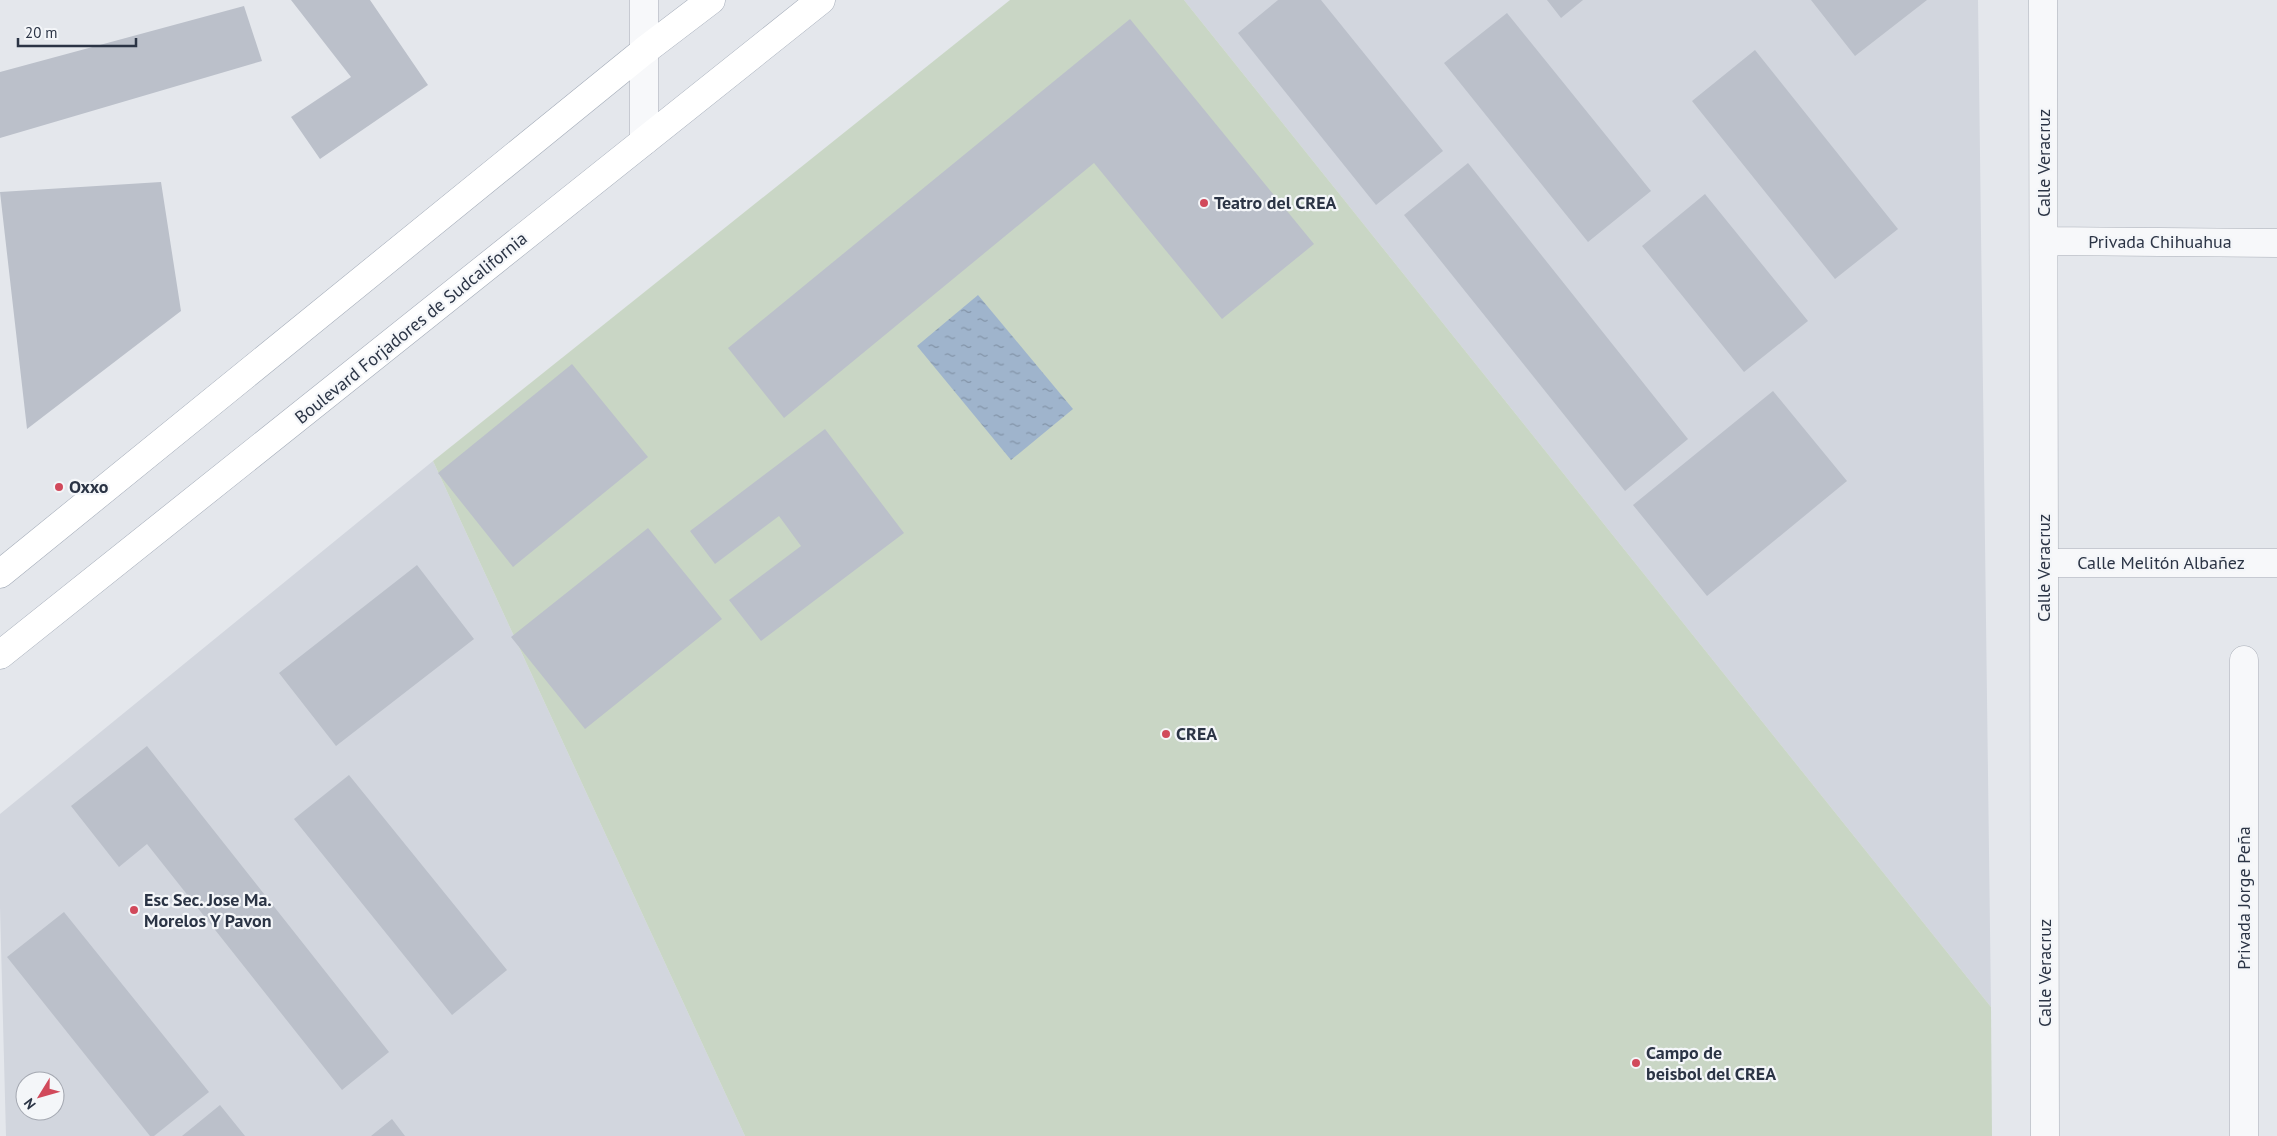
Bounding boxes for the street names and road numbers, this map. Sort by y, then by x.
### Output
street label: Calle Veracruz [2032,109,2055,217]
street label: Boulevard Forjadores de Sudcalifornia [290,227,532,429]
street label: Privada Chihuahua [2088,230,2232,253]
street label: Calle Veracruz [2032,514,2055,622]
street label: Calle Melitón Albañez [2077,551,2245,574]
street label: Privada Jorge Peña [2232,826,2255,970]
street label: Calle Veracruz [2033,919,2056,1027]

